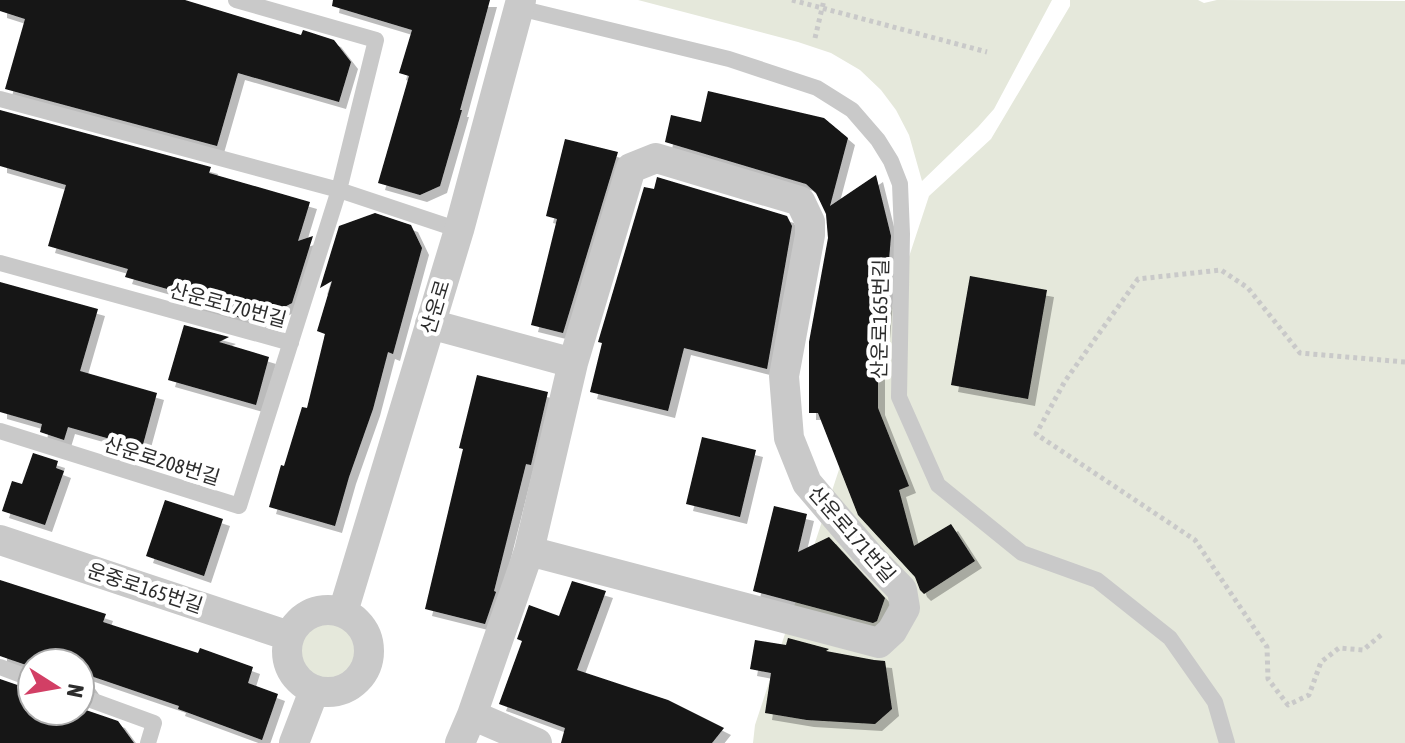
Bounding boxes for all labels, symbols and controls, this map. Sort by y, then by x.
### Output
street label: 산운로165번길 [867,259,892,379]
street label: 산운로 [415,277,454,337]
street label: 산운로170번길 [167,278,289,331]
street label: 산운로208번길 [101,432,223,489]
street label: 산운로171번길 [804,481,900,587]
street label: 운중로165번길 [84,558,206,617]
north arrow [16,647,96,727]
text: N [62,682,90,700]

